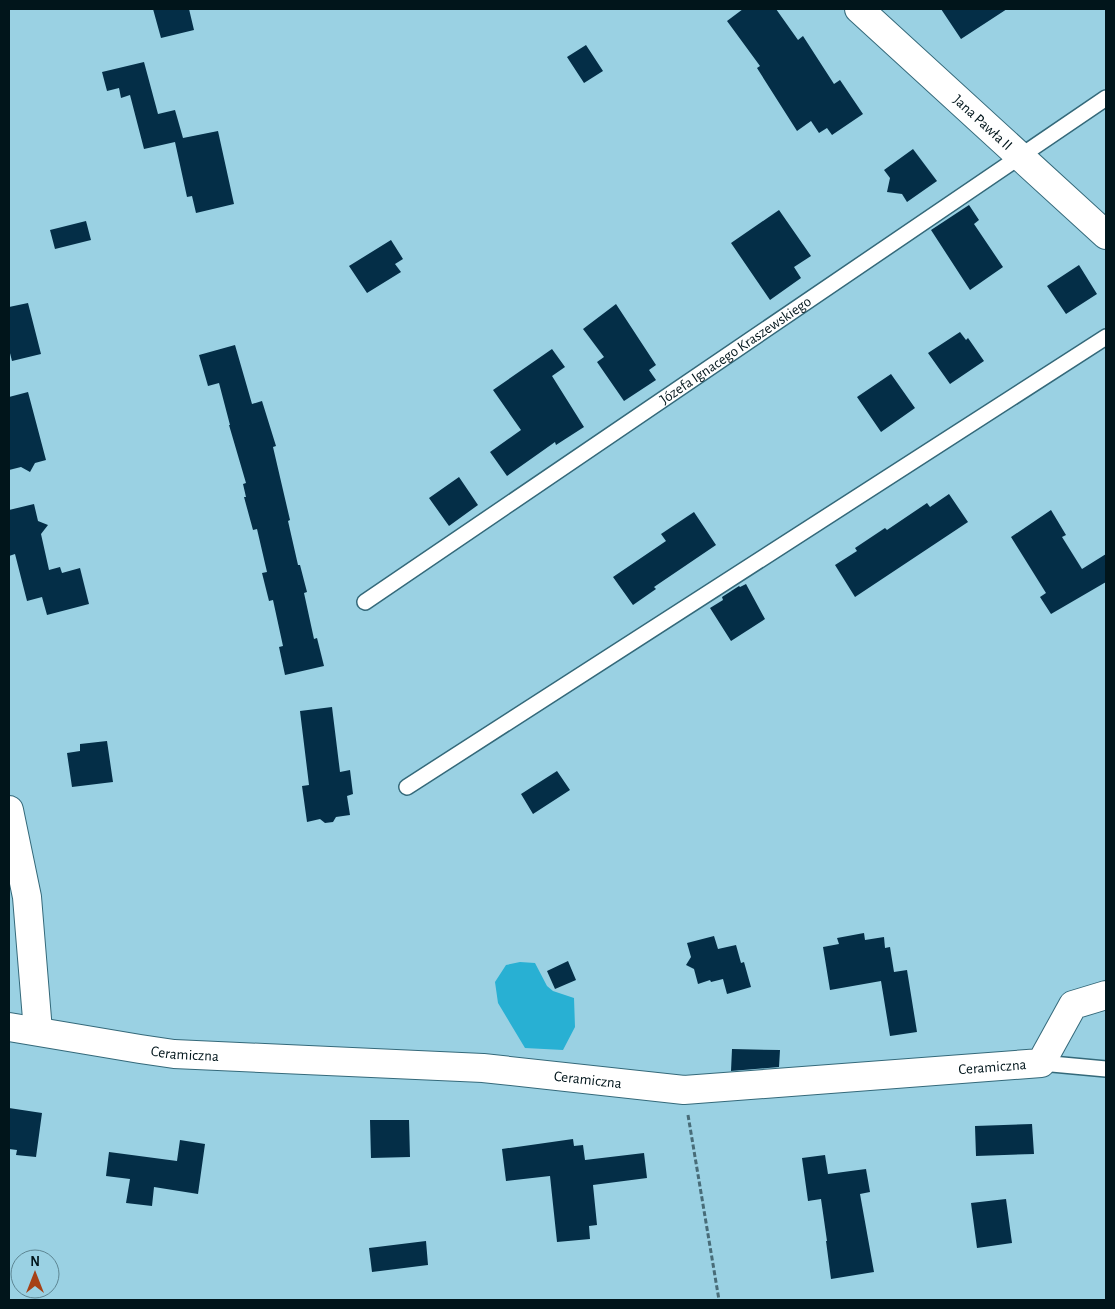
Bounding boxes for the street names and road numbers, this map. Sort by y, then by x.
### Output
street label: Jana Pawła II [950,92,1015,153]
street label: Józefa Ignacego Kraszewskiego [657,294,814,407]
street label: Ceramiczna [150,1044,219,1064]
street label: Ceramiczna [958,1057,1027,1077]
street label: Ceramiczna [553,1069,623,1091]

